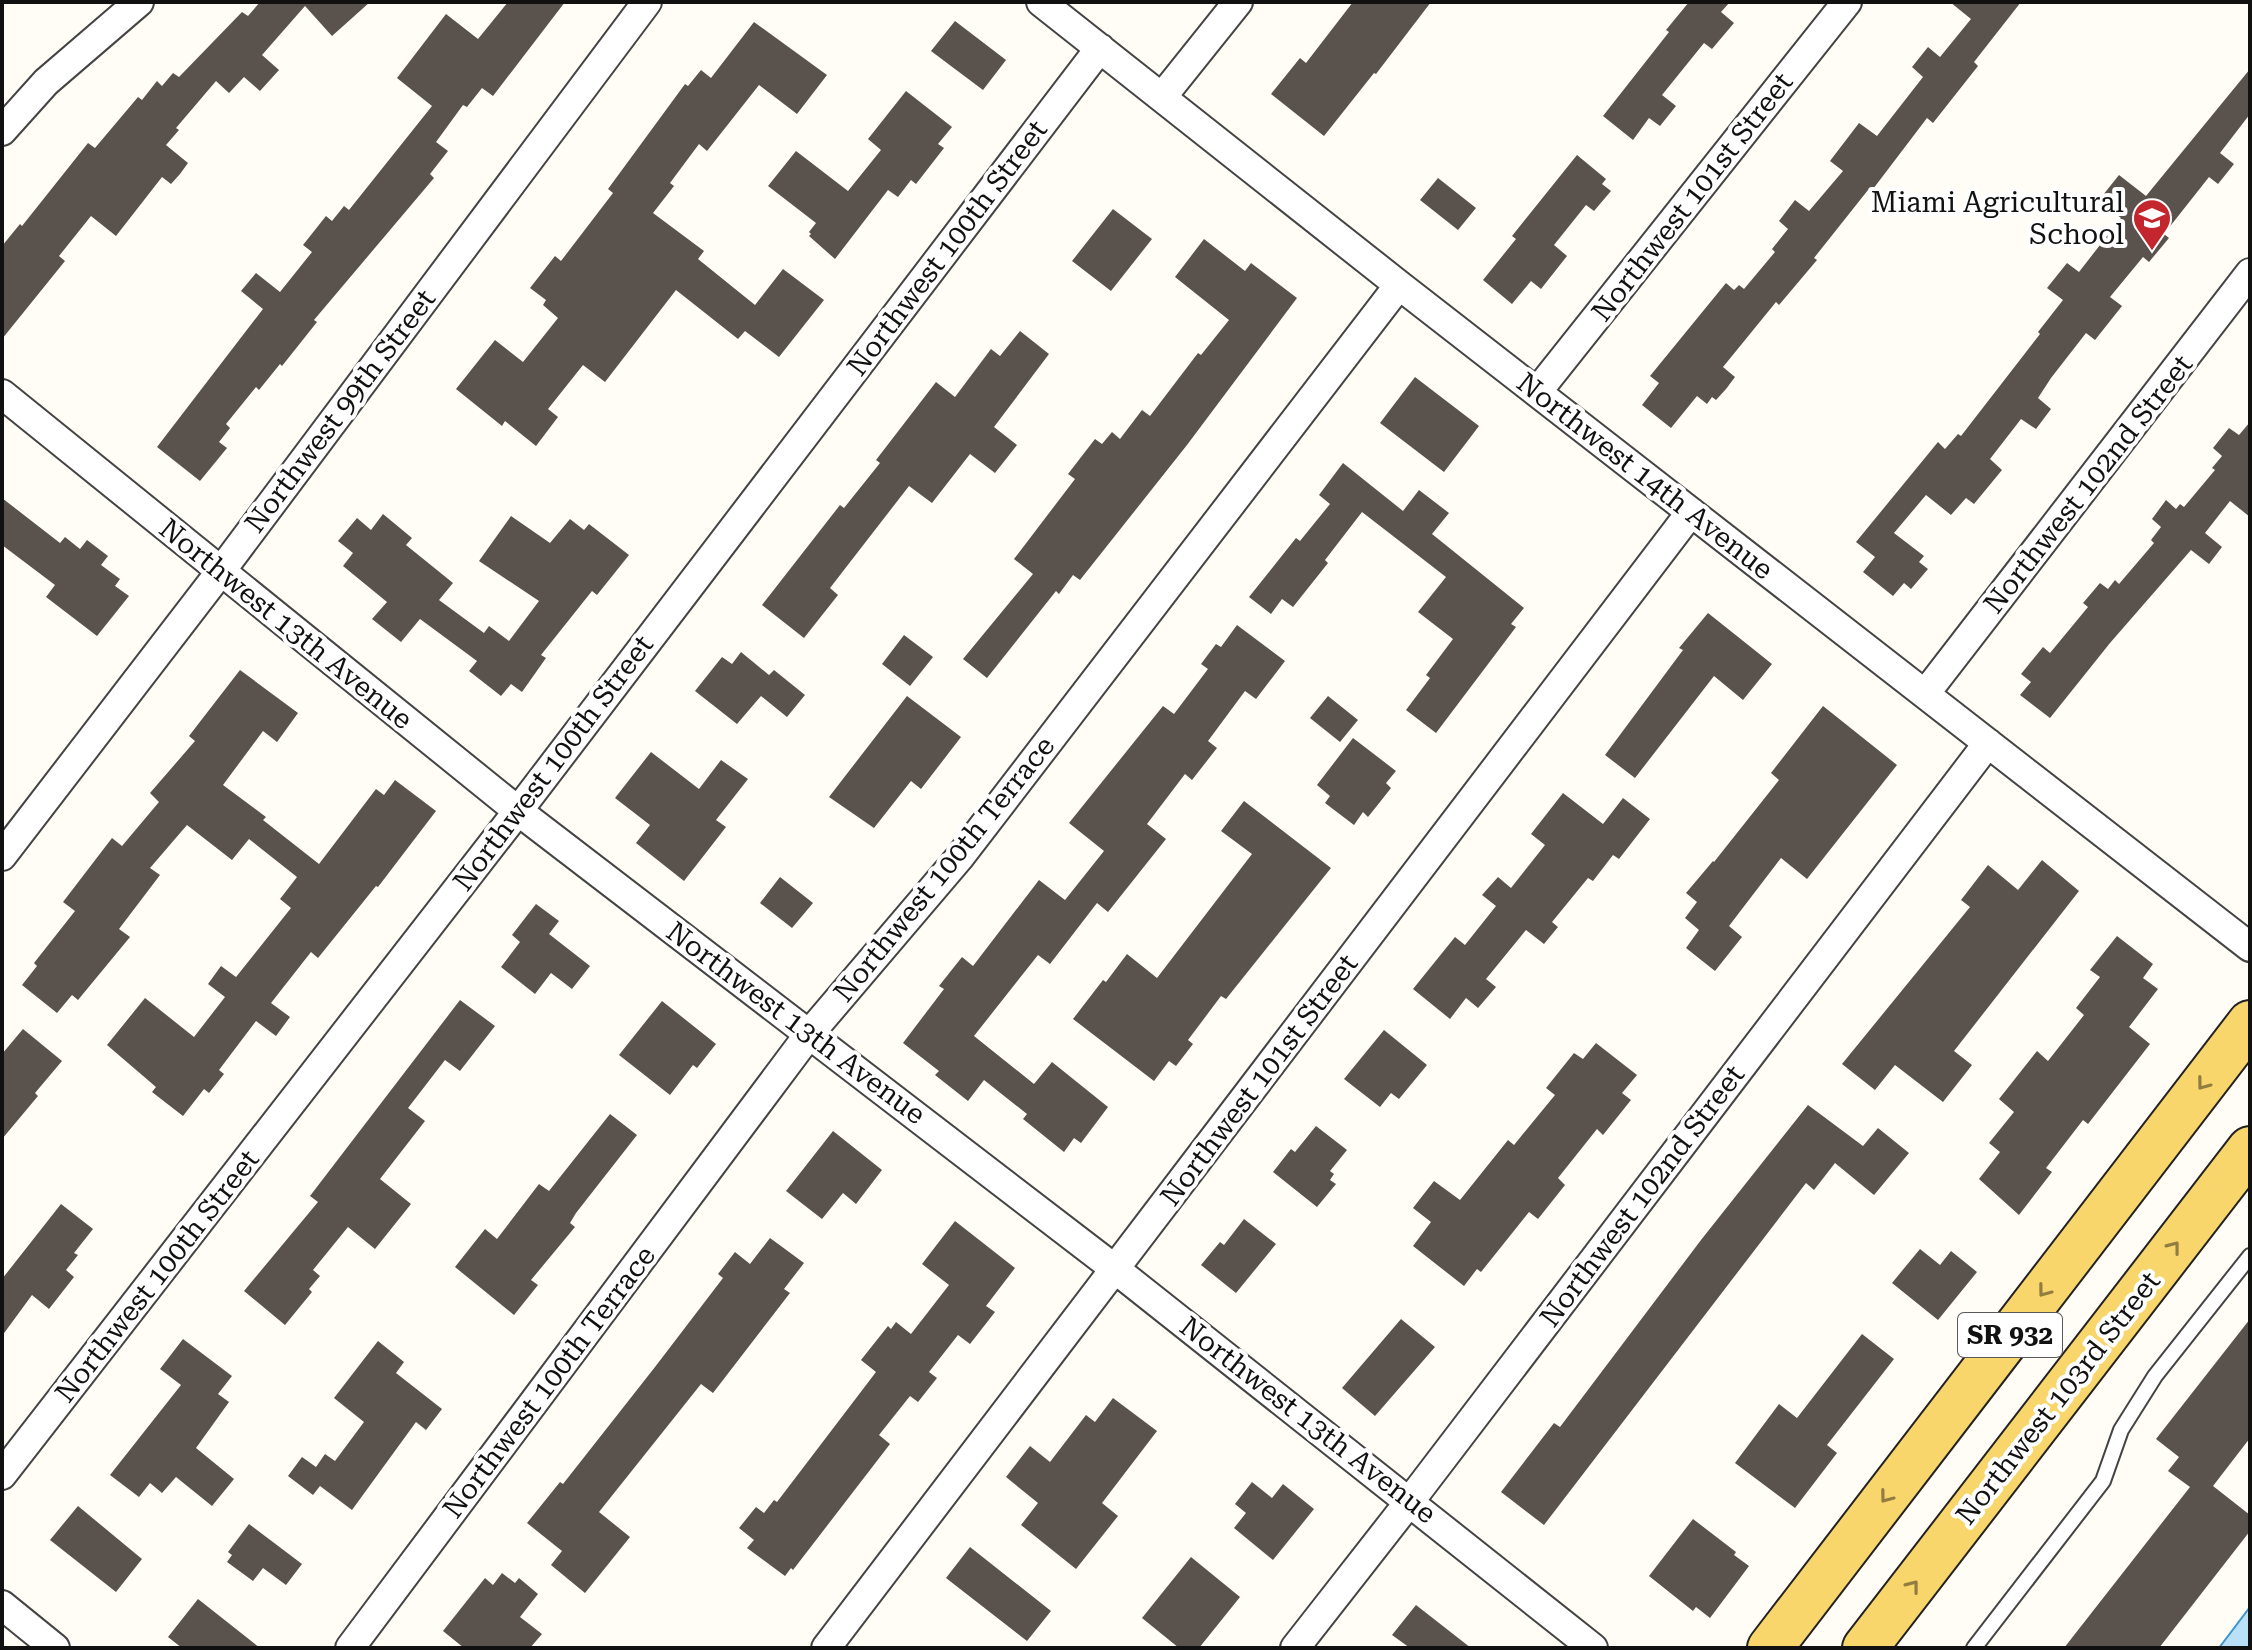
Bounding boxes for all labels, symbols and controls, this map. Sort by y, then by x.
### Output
street label: Northwest 101st Street [1585,66,1799,328]
street label: Northwest 100th Street [840,114,1054,382]
place label: Miami Agricultural School [1871,186,2124,251]
school or university icon: Miami Agricultural School [2131,197,2173,252]
street label: Northwest 99th Street [238,283,442,539]
street label: Northwest 102nd Street [1977,348,2199,620]
street label: Northwest 14th Avenue [1510,366,1780,586]
street label: Northwest 13th Avenue [153,512,419,736]
street label: Northwest 100th Street [446,629,660,897]
street label: Northwest 100th Terrace [827,730,1061,1008]
street label: Northwest 13th Avenue [660,915,932,1131]
street label: Northwest 101st Street [1154,948,1364,1212]
street label: Northwest 102nd Street [1533,1059,1751,1333]
one-way arrow [2198,1076,2212,1090]
street label: Northwest 100th Street [48,1143,266,1409]
street label: Northwest 100th Terrace [436,1240,662,1524]
one-way arrow [2165,1241,2179,1256]
street label: Northwest 103rd Street [1949,1265,2167,1531]
one-way arrow [2040,1282,2054,1297]
street label: Northwest 13th Avenue [1173,1310,1443,1530]
road number: SR 932 [1958,1313,2062,1357]
one-way arrow [1882,1488,1896,1503]
one-way arrow [1903,1580,1917,1595]

